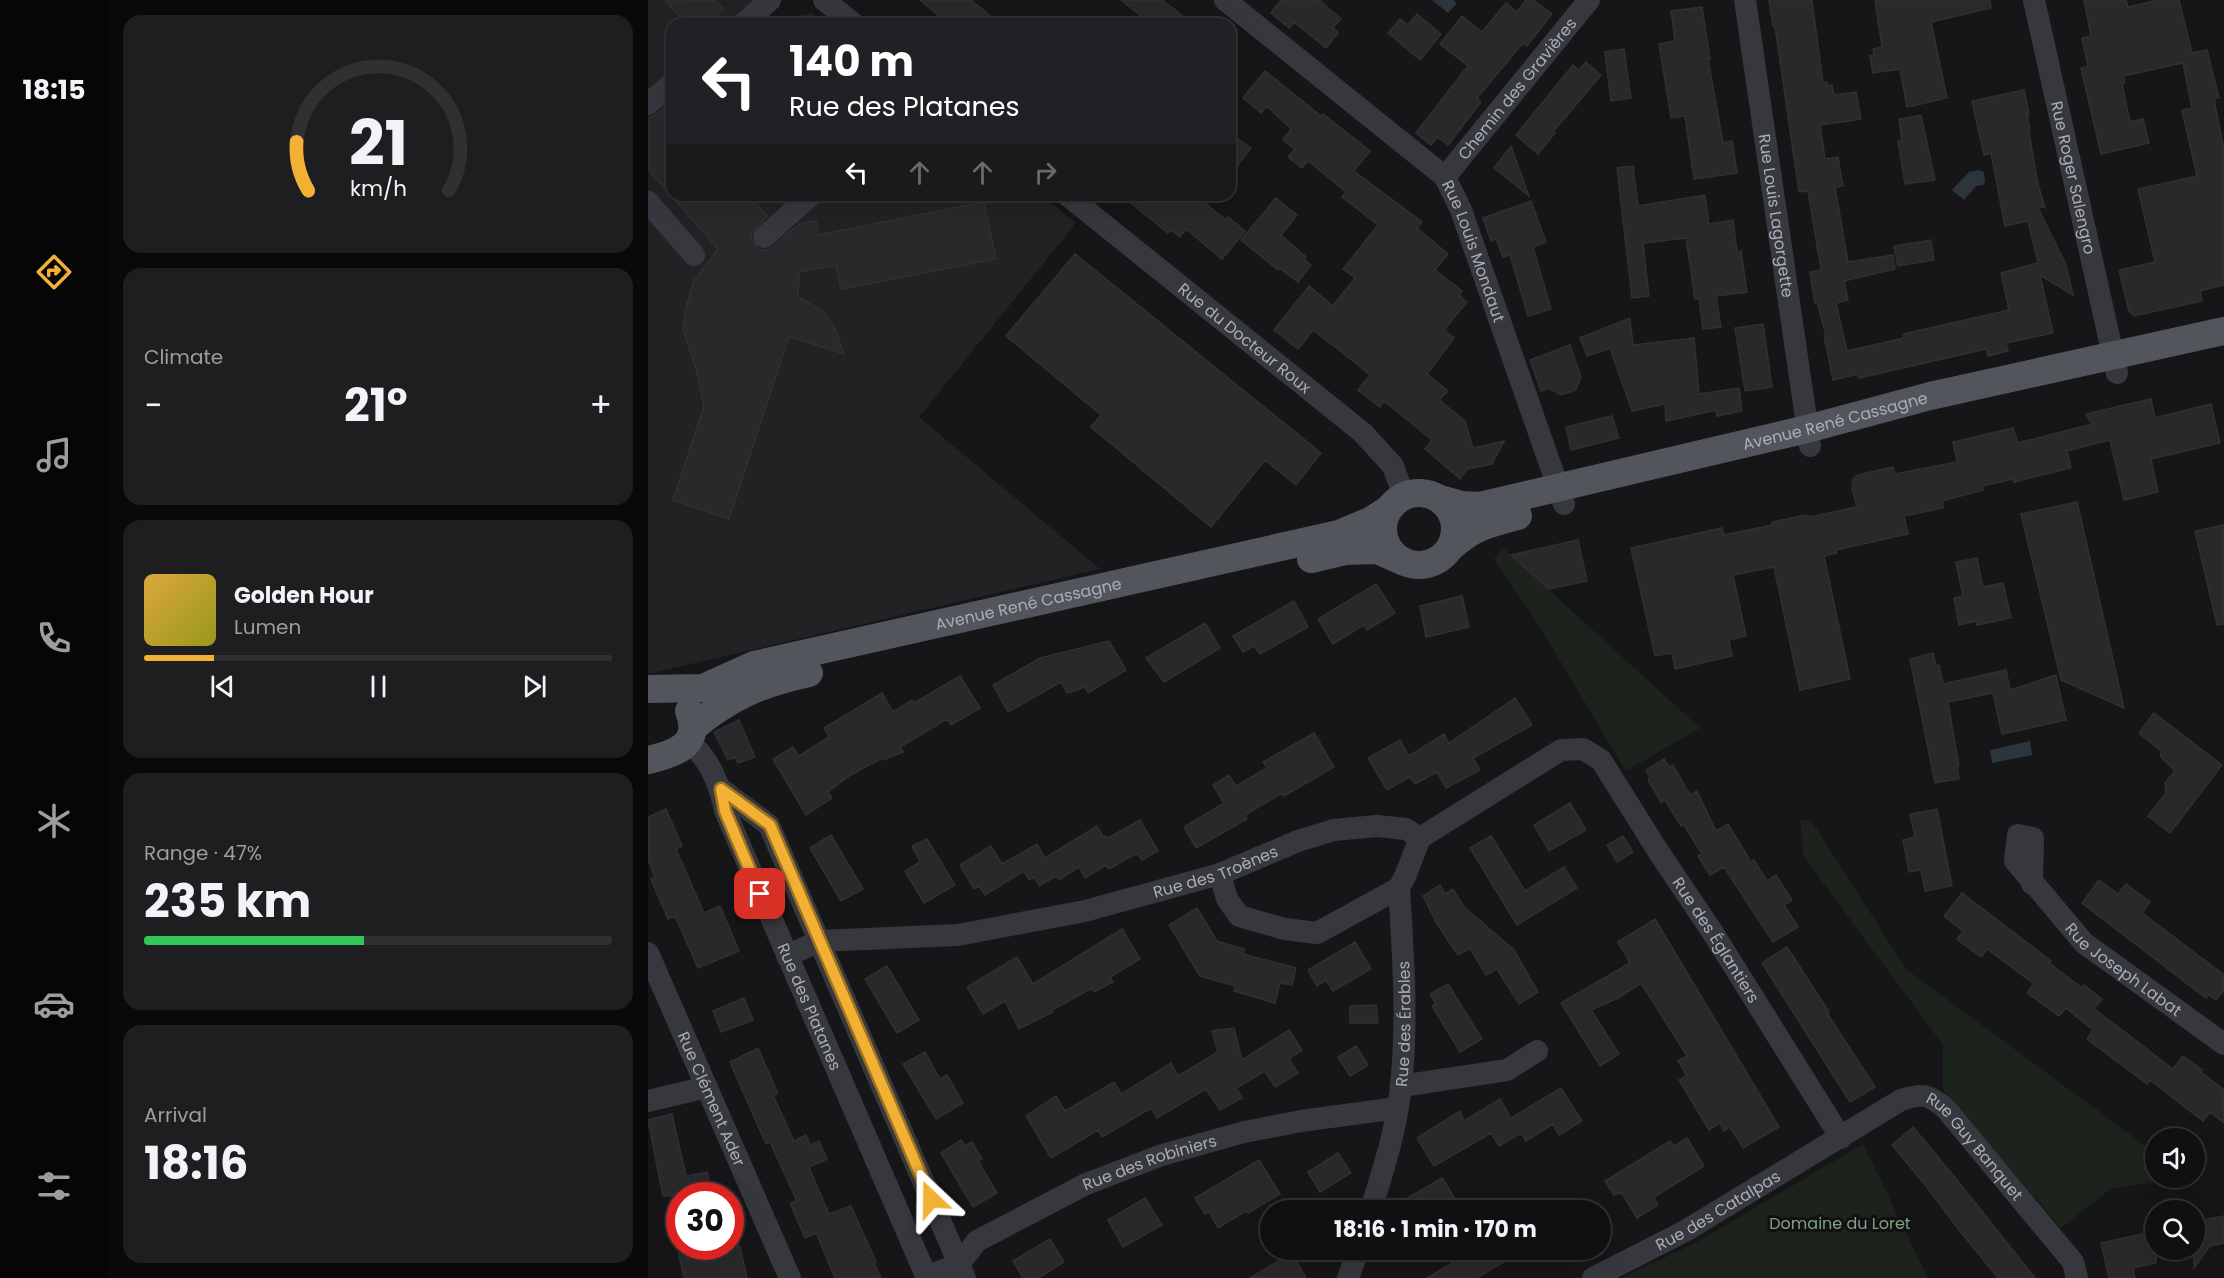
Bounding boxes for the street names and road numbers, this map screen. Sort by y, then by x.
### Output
street label: Chemin des Gravières [1452,13,1582,165]
street label: Rue Roger Salengro [2045,99,2101,257]
street label: Rue Louis Lagorgette [1753,132,1799,299]
street label: Rue Louis Mondaut [1436,176,1510,326]
street label: Rue du Docteur Roux [1173,278,1316,399]
street label: Avenue René Cassagne [1740,386,1930,456]
street label: Avenue René Cassagne [933,572,1124,636]
street label: Rue des Troènes [1150,840,1282,904]
street label: Rue des Églantiers [1667,873,1765,1007]
street label: Rue Joseph Labat [2060,918,2186,1022]
street label: Rue des Platanes [771,939,847,1074]
street label: Rue des Érables [1390,961,1417,1088]
street label: Rue Clément Ader [672,1028,751,1170]
street label: Rue Guy Banquet [1922,1087,2028,1206]
street label: Rue des Robiniers [1079,1129,1220,1196]
street label: Rue des Catalpas [1652,1165,1785,1256]

